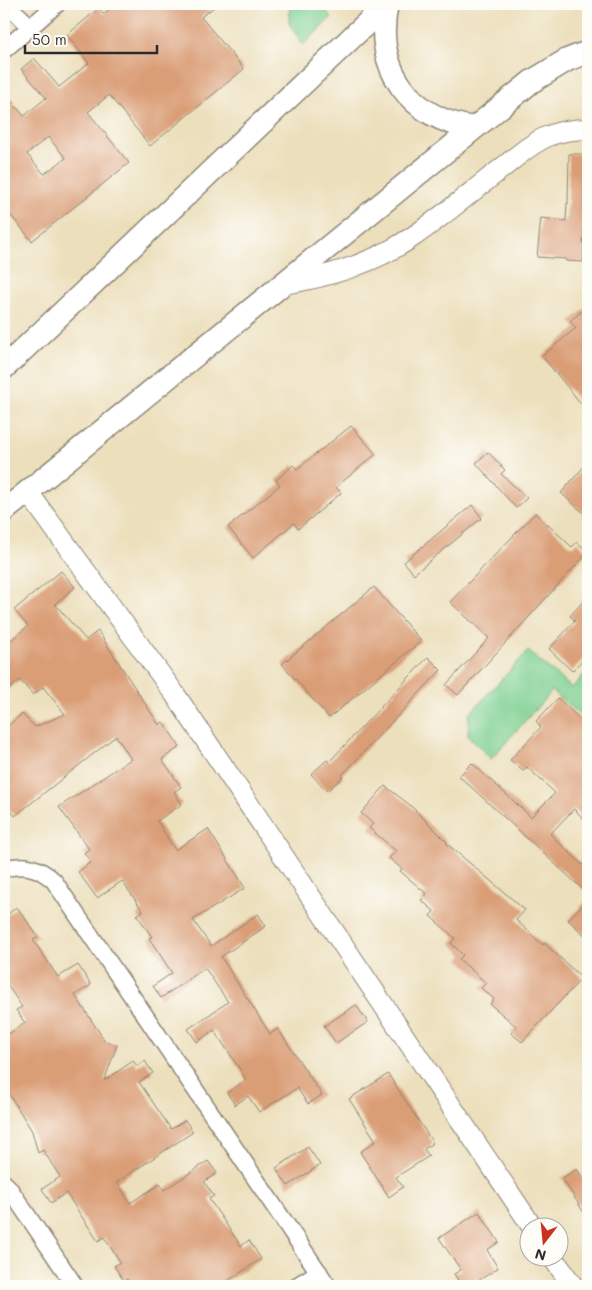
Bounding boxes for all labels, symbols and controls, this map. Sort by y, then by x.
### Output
scale bar [25,22,158,54]
text: 50 m [32,29,67,49]
north arrow [520,1218,570,1268]
text: N [533,1244,548,1266]

